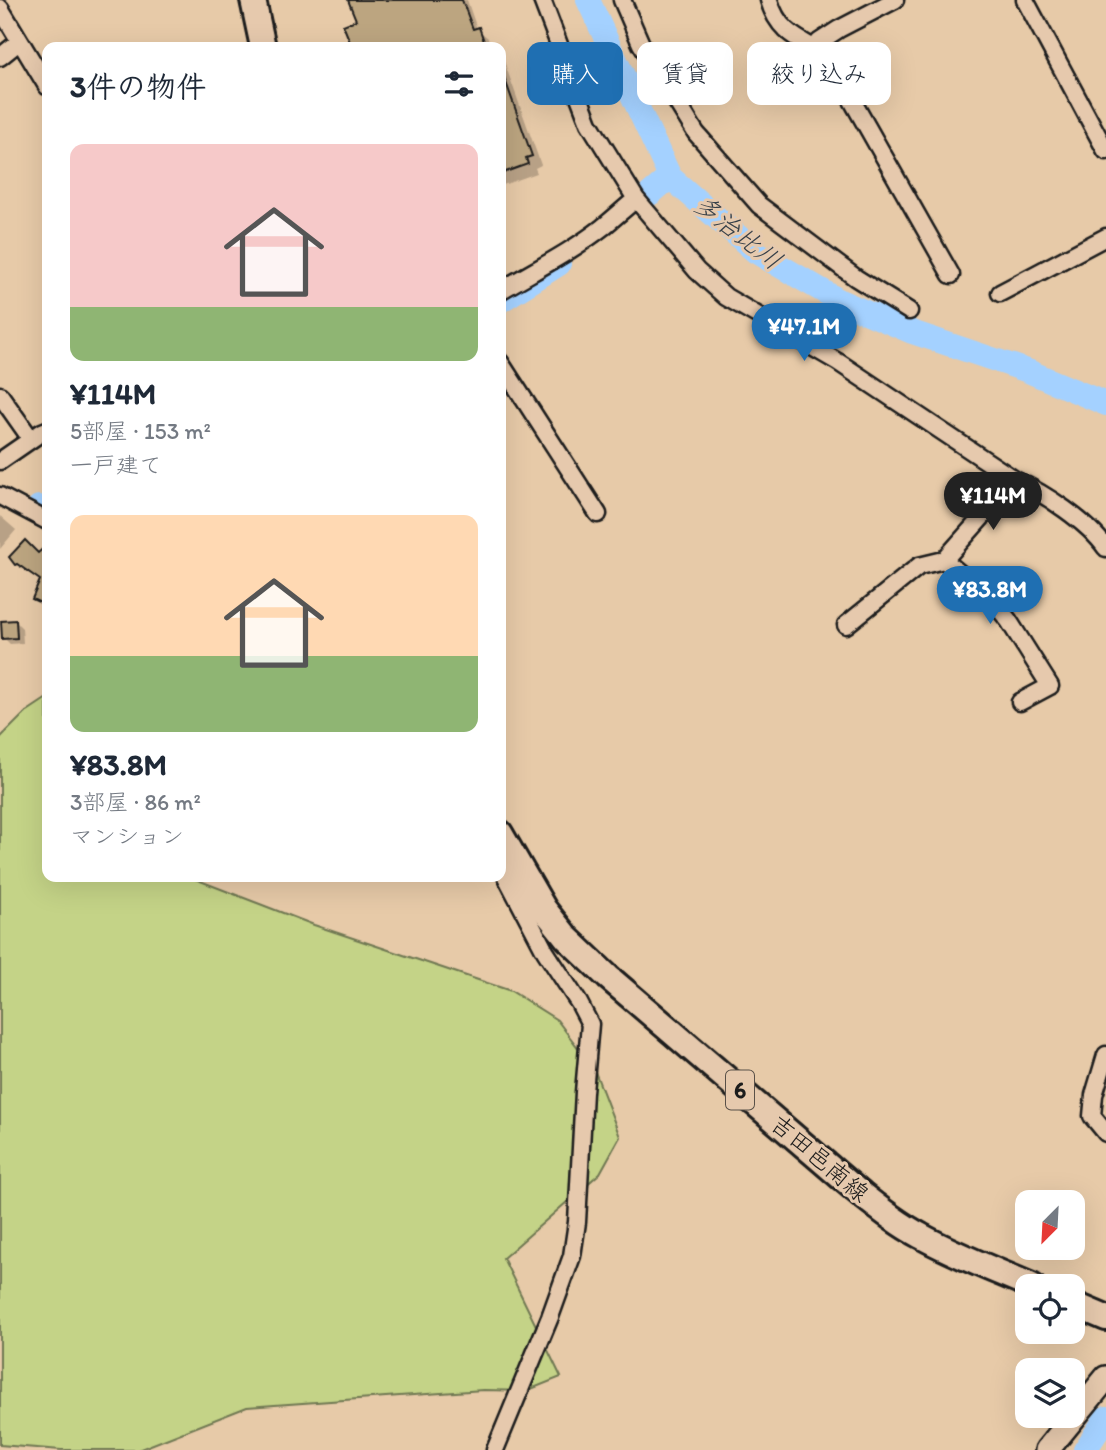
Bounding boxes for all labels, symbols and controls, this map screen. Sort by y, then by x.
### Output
chip: 購入 [527,42,623,105]
chip: 賃貸 [637,42,733,105]
chip: 絞り込み [747,42,891,105]
icon: filters [440,65,478,103]
text: 3件の物件 [70,68,206,105]
water label: 多治比川 [687,187,789,277]
icon: home [211,189,337,315]
pin: ¥47.1M [747,304,861,363]
text: ¥47.1M [768,312,840,340]
text: ¥114M [70,375,156,412]
text: 5部屋 · 153 m² [70,417,211,445]
text: 一戸建て [70,451,162,479]
pin: ¥114M [944,472,1042,532]
text: ¥114M [960,481,1026,509]
icon: home [211,560,337,686]
pin: ¥83.8M [933,566,1047,626]
text: ¥83.8M [953,575,1027,603]
text: ¥83.8M [70,746,167,783]
text: 3部屋 · 86 m² [70,788,201,816]
text: マンション [70,822,184,850]
road number: 6 [726,1070,754,1110]
street label: 吉田邑南線 [765,1108,875,1208]
north arrow [1015,1190,1085,1260]
map controls [1015,1190,1085,1428]
button: locate [1015,1274,1085,1344]
button: layers [1015,1358,1085,1428]

